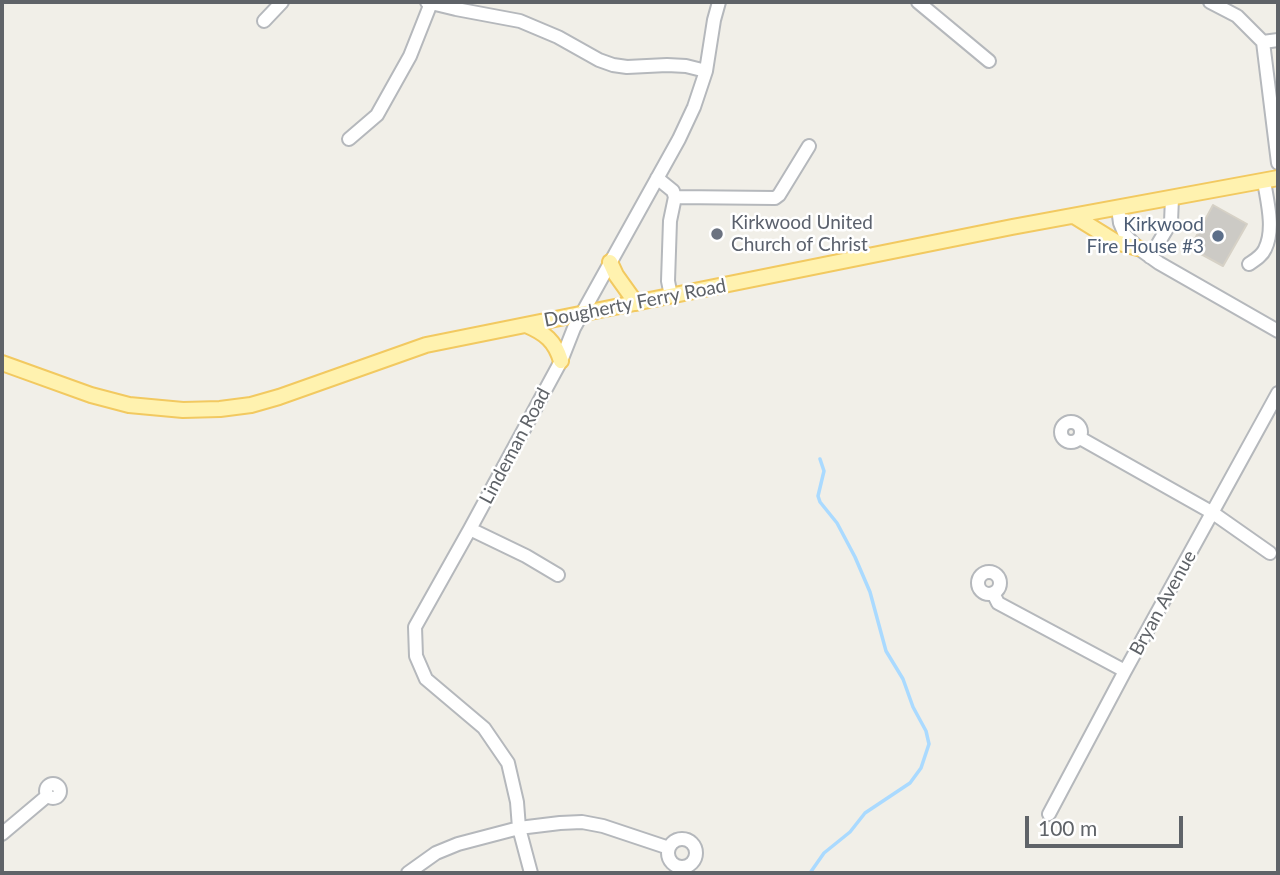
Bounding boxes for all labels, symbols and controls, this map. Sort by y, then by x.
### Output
place label: Kirkwood United Church of Christ [731,212,873,256]
place label: Kirkwood Fire House #3 [1087,214,1204,258]
marker: Kirkwood United Church of Christ [709,226,725,242]
marker: Kirkwood Fire House #3 [1210,228,1226,244]
street label: Dougherty Ferry Road [542,274,728,332]
street label: Lindeman Road [475,384,555,508]
street label: Bryan Avenue [1125,547,1201,659]
scale bar [1028,802,1186,846]
text: 100 m [1038,815,1097,840]

